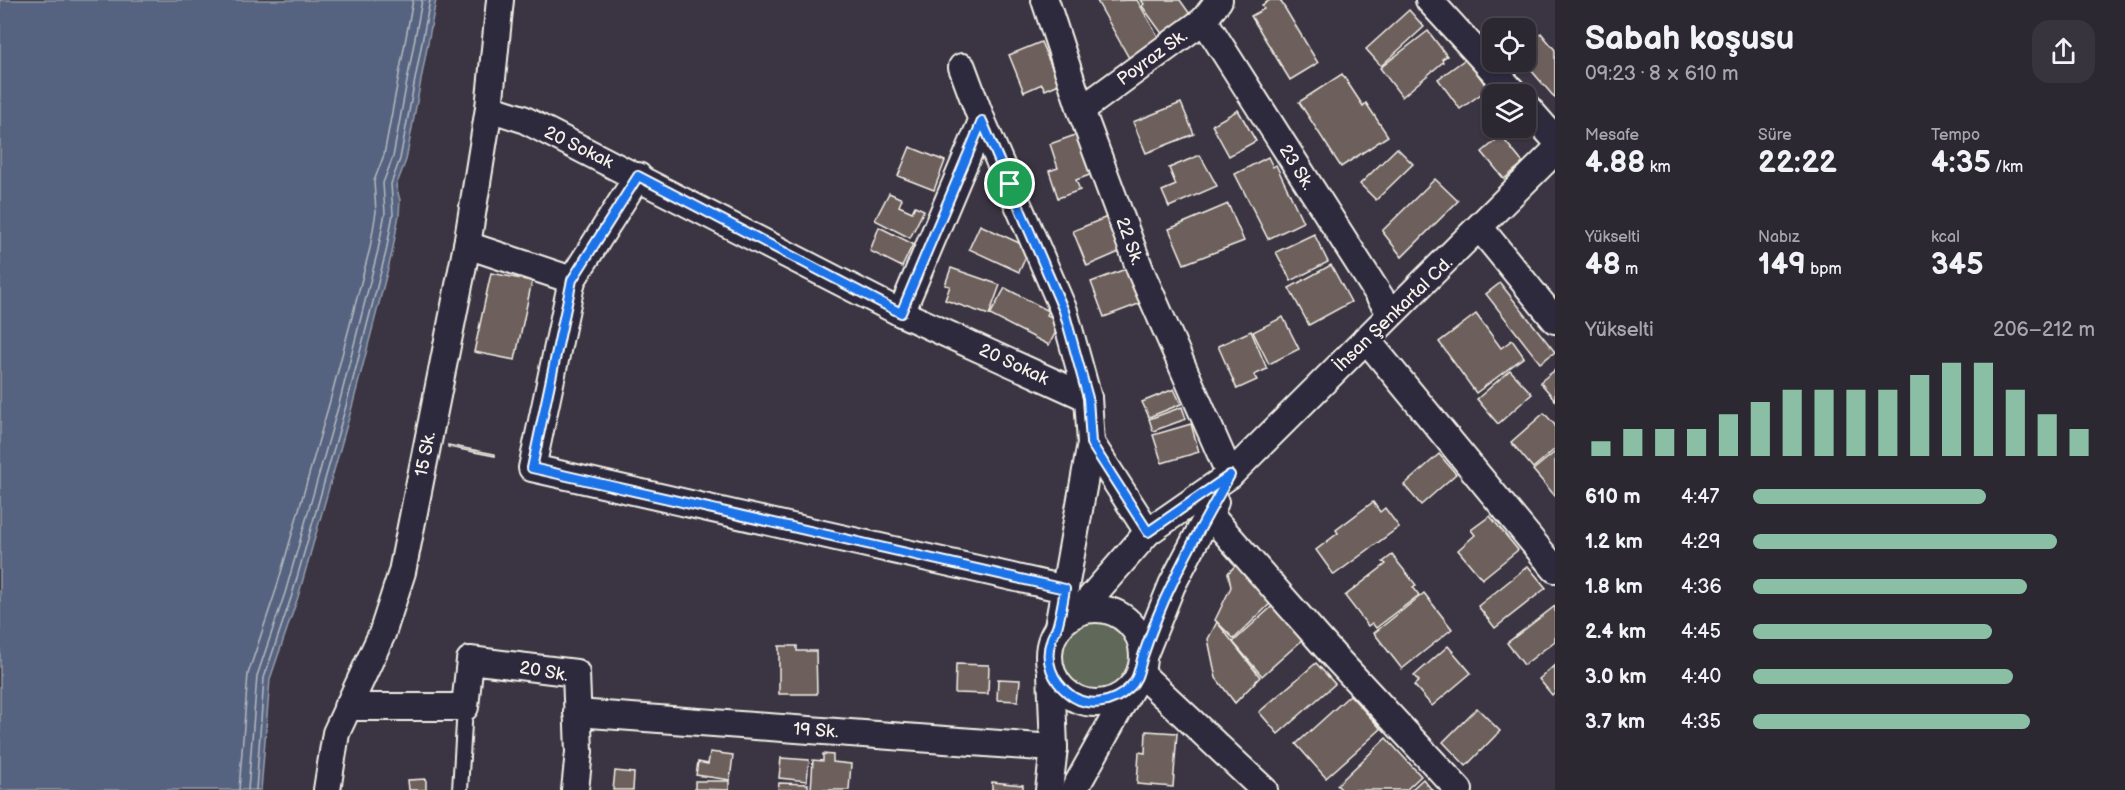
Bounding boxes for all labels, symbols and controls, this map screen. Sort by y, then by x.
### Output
map controls [1482,18,1536,138]
button: locate [1482,18,1536,72]
text: Sabah koşusu [1585,19,1794,59]
button: share [2032,20,2095,83]
street label: Poyraz Sk. [1113,25,1192,90]
text: 09:23 · 8 × 610 m [1585,62,1739,86]
button: layers [1482,84,1536,138]
street label: 20 Sokak [541,122,617,173]
text: Mesafe [1585,126,1639,145]
text: Süre [1758,126,1792,145]
text: Tempo [1931,126,1980,145]
street label: 23 Sk. [1275,141,1319,194]
text: 4.88 [1585,145,1645,181]
text: 22:22 [1758,145,1837,181]
text: 4:35 [1931,145,1991,181]
pin [984,158,1035,209]
text: km [1645,158,1671,177]
text: /km [1991,158,2023,177]
icon: arrive [993,167,1026,200]
street label: 22 Sk. [1111,214,1148,268]
text: Yükselti [1585,228,1640,247]
text: Nabız [1758,228,1800,247]
text: kcal [1931,228,1960,247]
text: 48 [1585,247,1621,283]
text: 149 [1758,247,1806,283]
text: 345 [1931,247,1984,283]
street label: İhsan Şenkartal Cd. [1329,252,1457,376]
text: m [1621,260,1638,279]
text: bpm [1806,260,1842,279]
text: Yükselti [1585,318,1654,342]
text: 206–212 m [1993,318,2095,342]
street label: 20 Sokak [976,339,1052,390]
street label: 15 Sk. [411,430,440,478]
text: 610 m [1585,485,1640,509]
text: 4:47 [1681,485,1719,509]
text: 1.2 km [1585,530,1643,554]
text: 4:29 [1681,530,1721,554]
text: 1.8 km [1585,575,1643,599]
text: 4:36 [1681,575,1722,599]
text: 2.4 km [1585,620,1646,644]
text: 4:45 [1681,620,1721,644]
street label: 20 Sk. [518,657,570,686]
text: 3.0 km [1585,665,1646,689]
text: 4:40 [1681,665,1721,689]
text: 3.7 km [1585,710,1645,734]
text: 4:35 [1681,710,1721,734]
street label: 19 Sk. [793,718,839,743]

